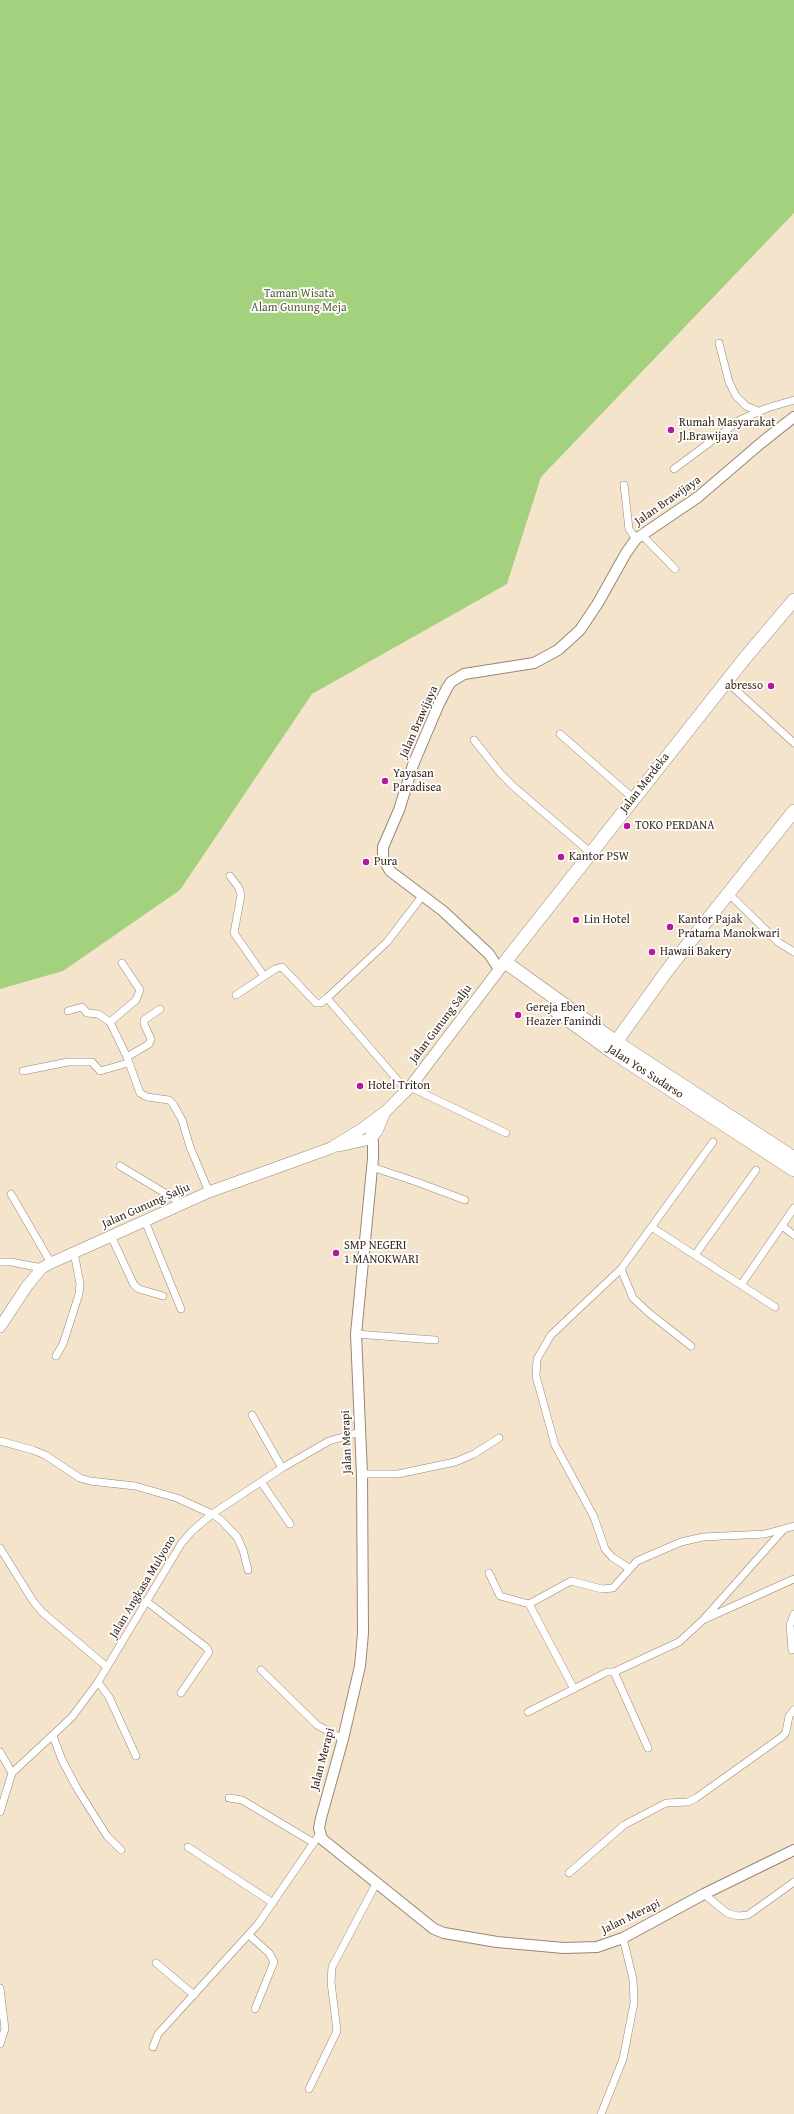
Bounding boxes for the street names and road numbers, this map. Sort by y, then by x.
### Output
street label: Jalan Brawijaya [632,473,704,529]
street label: Jalan Brawijaya [397,684,441,760]
street label: Jalan Merdeka [617,750,673,816]
street label: Jalan Gunung Salju [407,982,475,1066]
street label: Jalan Yos Sudarso [604,1042,686,1102]
street label: Jalan Gunung Salju [100,1180,192,1232]
street label: Jalan Merapi [339,1410,355,1474]
street label: Jalan Angkasa Mulyono [107,1533,179,1641]
street label: Jalan Merapi [308,1726,338,1792]
street label: Jalan Merapi [599,1897,663,1937]

